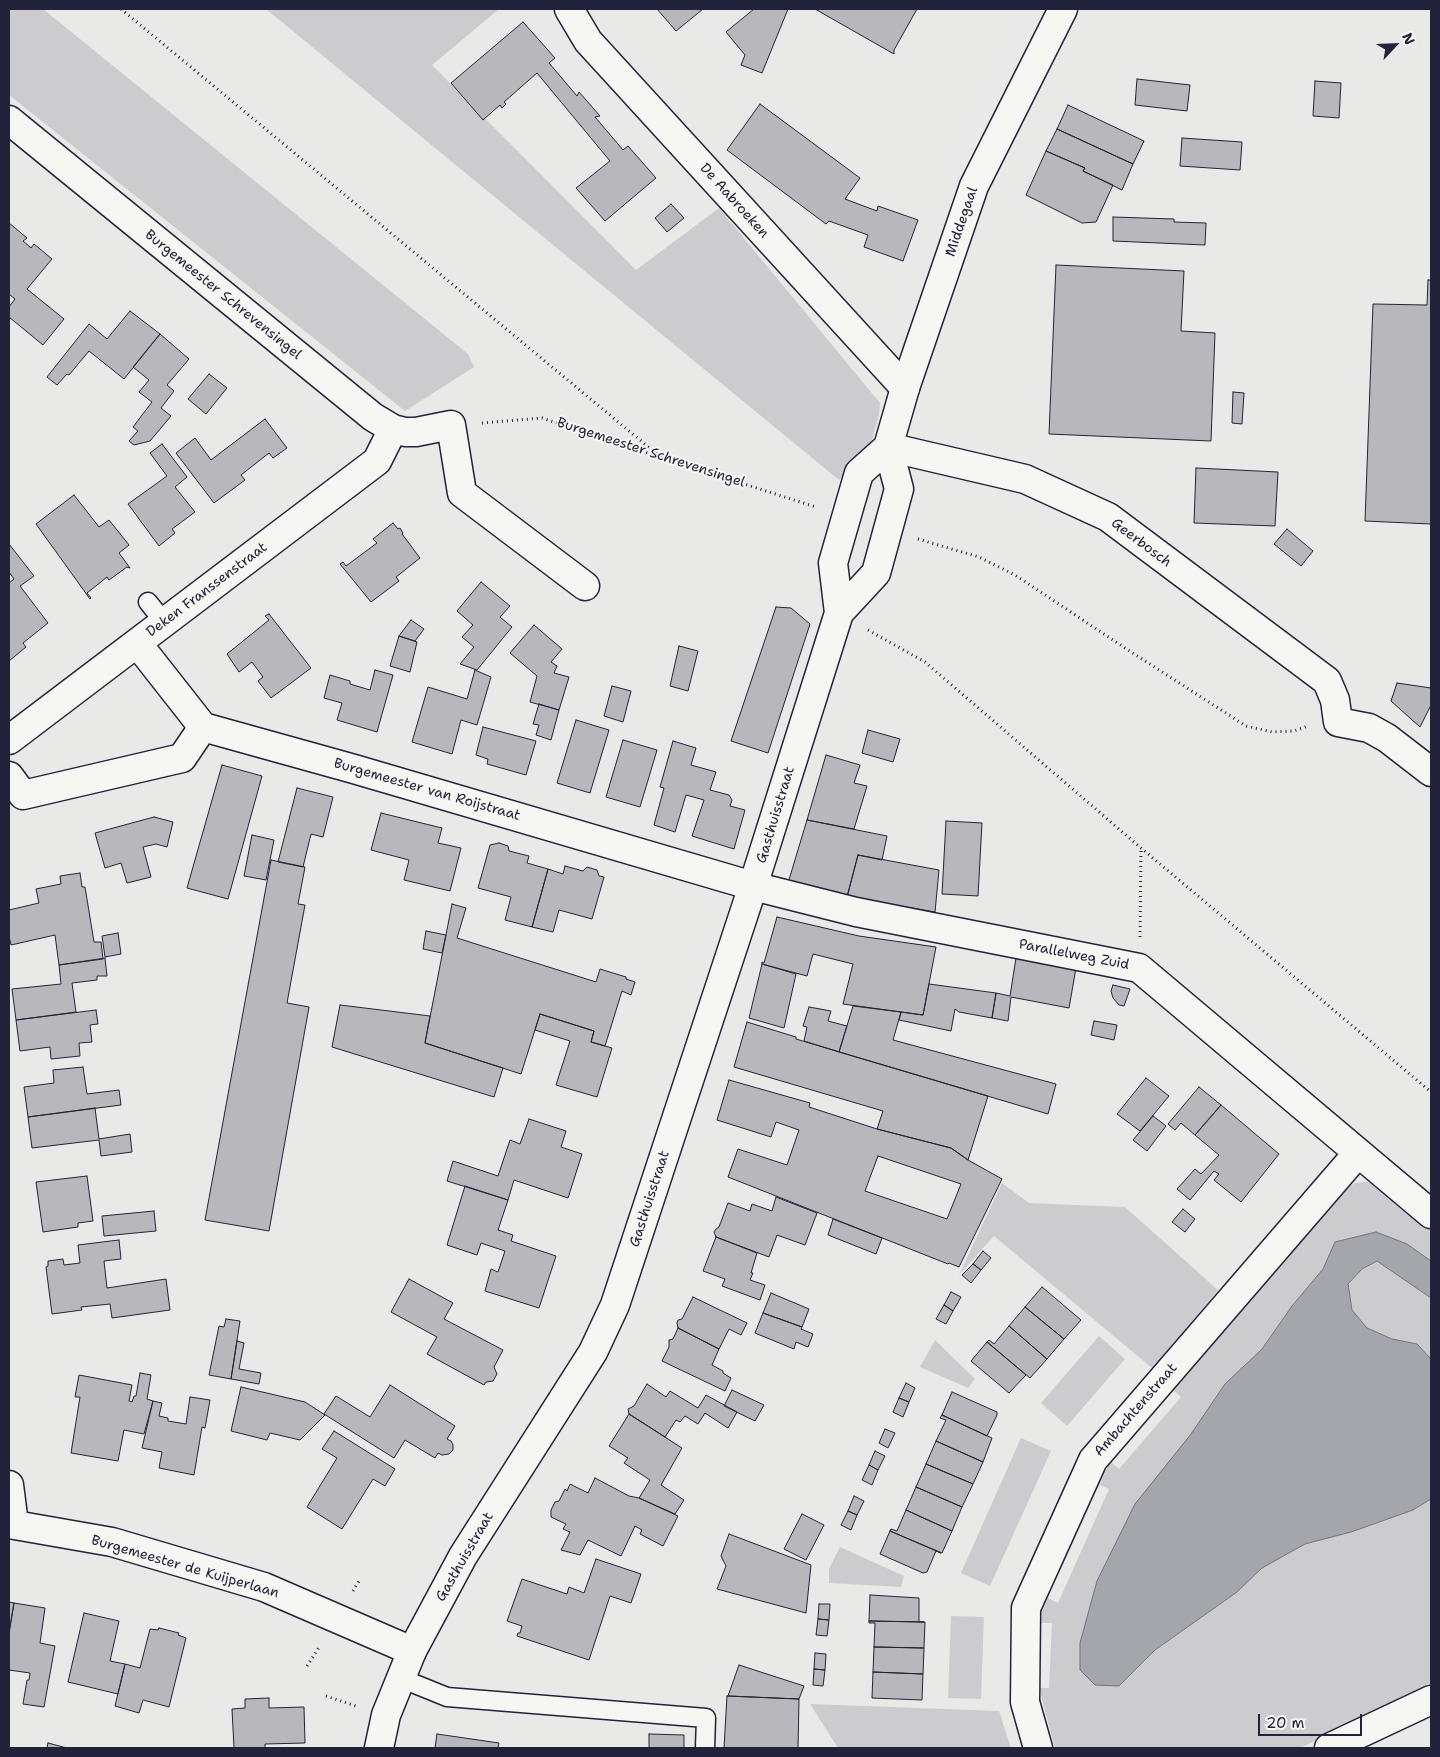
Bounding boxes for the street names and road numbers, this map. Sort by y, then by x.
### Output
street label: De Aabroeken [696,160,772,242]
street label: Middegaal [942,185,982,259]
street label: Burgemeester Schrevensingel [141,227,305,363]
street label: Burgemeester Schrevensingel [555,415,747,491]
street label: Geerbosch [1108,515,1174,571]
street label: Deken Franssenstraat [143,539,271,641]
street label: Burgemeester van Roijstraat [332,755,522,825]
street label: Gasthuisstraat [753,765,799,865]
street label: Parallelweg Zuid [1017,936,1131,974]
street label: Gasthuisstraat [627,1149,673,1249]
street label: Ambachtenstraat [1091,1360,1181,1460]
street label: Gasthuisstraat [433,1509,497,1605]
street label: Burgemeester de Kuijperlaan [89,1532,281,1602]

